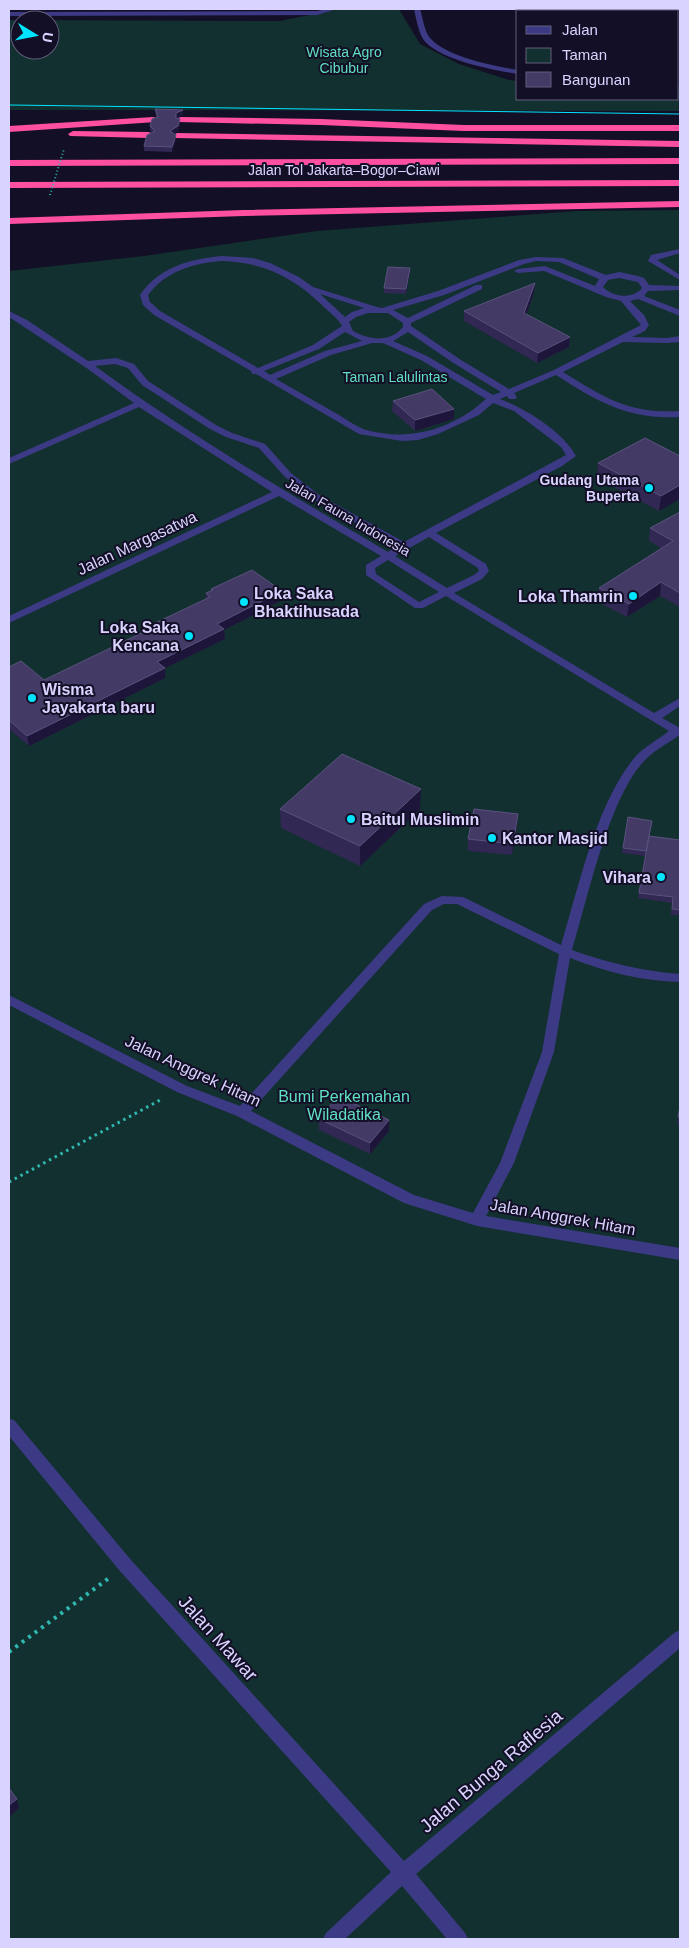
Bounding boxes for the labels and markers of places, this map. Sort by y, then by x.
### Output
place label: Gudang Utama Buperta [539,472,639,504]
marker: Gudang Utama Buperta [643,482,655,494]
place label: Loka Saka Bhaktihusada [254,585,359,620]
place label: Loka Thamrin [518,588,623,605]
marker: Loka Thamrin [627,590,639,602]
marker: Loka Saka Bhaktihusada [238,596,250,608]
place label: Loka Saka Kencana [100,619,179,654]
marker: Loka Saka Kencana [183,630,195,642]
place label: Wisma Jayakarta baru [42,681,155,716]
marker: Wisma Jayakarta baru [26,692,38,704]
place label: Baitul Muslimin [361,811,479,828]
marker: Baitul Muslimin [345,813,357,825]
place label: Kantor Masjid [502,830,608,847]
marker: Kantor Masjid [486,832,498,844]
place label: Vihara [602,869,651,886]
marker: Vihara [655,871,667,883]

